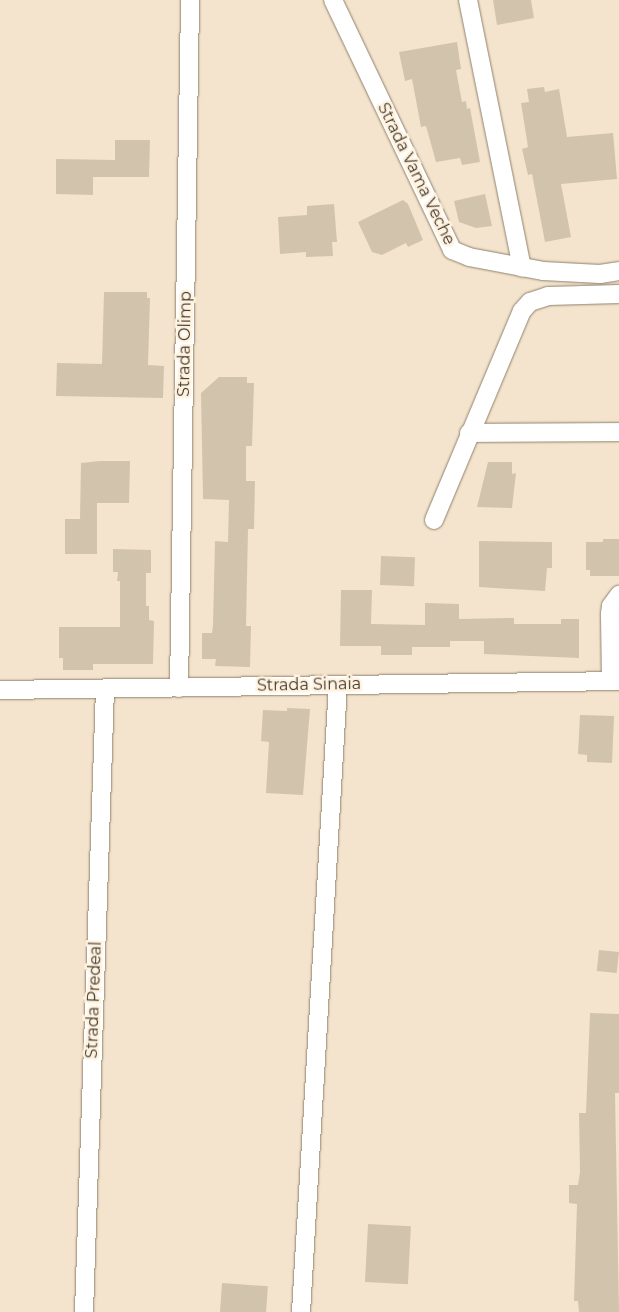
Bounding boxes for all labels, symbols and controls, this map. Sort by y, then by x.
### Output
street label: Strada Vama Veche [373,100,459,248]
street label: Strada Olimp [174,291,196,397]
street label: Strada Sinaia [257,674,361,696]
street label: Strada Predeal [82,941,106,1059]

